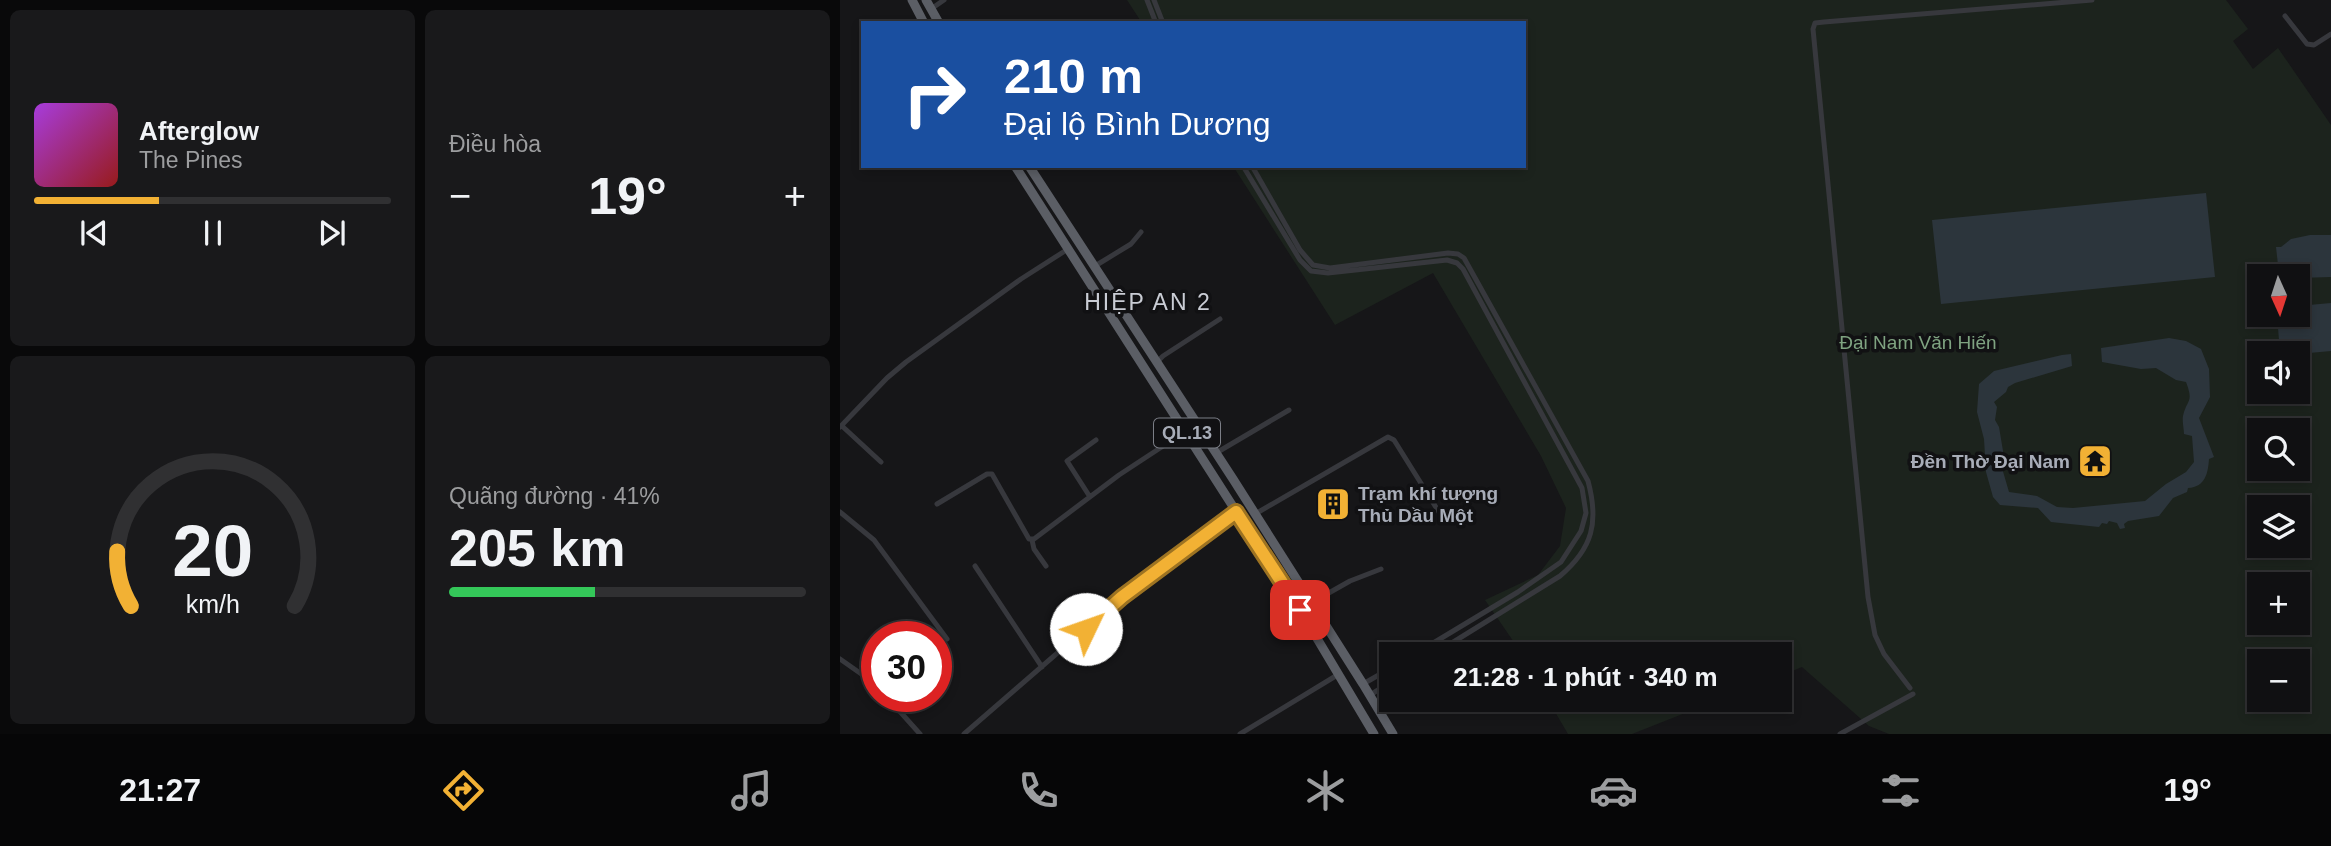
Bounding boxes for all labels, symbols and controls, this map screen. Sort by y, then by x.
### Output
icon: right [889,49,980,140]
text: 210 m [1004,49,1143,103]
text: Đại lộ Bình Dương [1004,106,1271,142]
text: Afterglow [139,116,259,146]
text: Điều hòa [449,131,541,157]
text: The Pines [139,147,243,173]
text: 19° [588,167,667,225]
text: − [449,175,471,217]
text: + [784,175,806,217]
icon: previous [75,214,113,252]
icon: pause [194,214,232,252]
icon: next [313,214,351,252]
north arrow [2247,264,2310,327]
map controls [2247,264,2310,712]
district label: HIỆP AN 2 [1084,289,1212,315]
park label: Đại Nam Văn Hiến [1839,332,1997,353]
button: sound [2247,341,2310,404]
road number: QL.13 [1154,418,1220,447]
button: search [2247,418,2310,481]
temple icon: Đền Thờ Đại Nam [2076,442,2114,480]
place label: Đền Thờ Đại Nam [1911,451,2070,472]
text: Quãng đường · 41% [449,483,660,509]
place label: Trạm khí tượng Thủ Dầu Một [1358,483,1498,526]
building icon: Trạm khí tượng Thủ Dầu Một [1314,485,1352,523]
button: layers [2247,495,2310,558]
text: 20 [172,510,253,591]
text: 205 km [449,519,625,577]
button: + [2247,572,2310,635]
pin [1270,580,1330,640]
text: km/h [185,590,240,618]
icon: arrive [1281,591,1319,629]
position arrow [1049,592,1123,666]
speed limit sign: 30 [861,621,952,712]
button: − [2247,649,2310,712]
text: 21:28 · 1 phút · 340 m [1453,662,1718,692]
icon: directions [439,766,488,815]
icon: music [727,766,776,815]
icon: phone [1014,766,1063,815]
icon: climate [1301,766,1350,815]
icon: car [1589,766,1638,815]
icon: filters [1876,766,1925,815]
text: 21:27 [119,772,201,808]
text: 19° [2163,772,2212,808]

